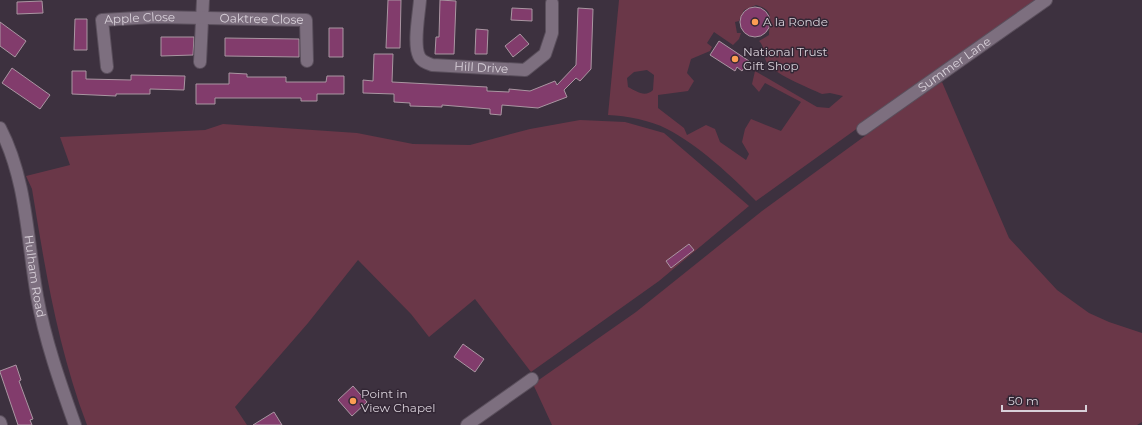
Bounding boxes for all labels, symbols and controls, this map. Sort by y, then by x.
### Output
street label: Apple Close [104,9,175,27]
street label: Oaktree Close [220,10,304,27]
place label: A la Ronde [763,14,828,29]
marker: A la Ronde [750,17,760,27]
street label: Summer Lane [915,33,994,95]
place label: National Trust Gift Shop [743,44,827,73]
marker: National Trust Gift Shop [730,54,740,64]
street label: Hill Drive [454,58,509,76]
street label: Hulham Road [21,234,49,319]
place label: Point in View Chapel [361,386,436,415]
scale bar [1002,387,1086,413]
text: 50 m [1008,393,1039,408]
marker: Point in View Chapel [348,396,358,406]

